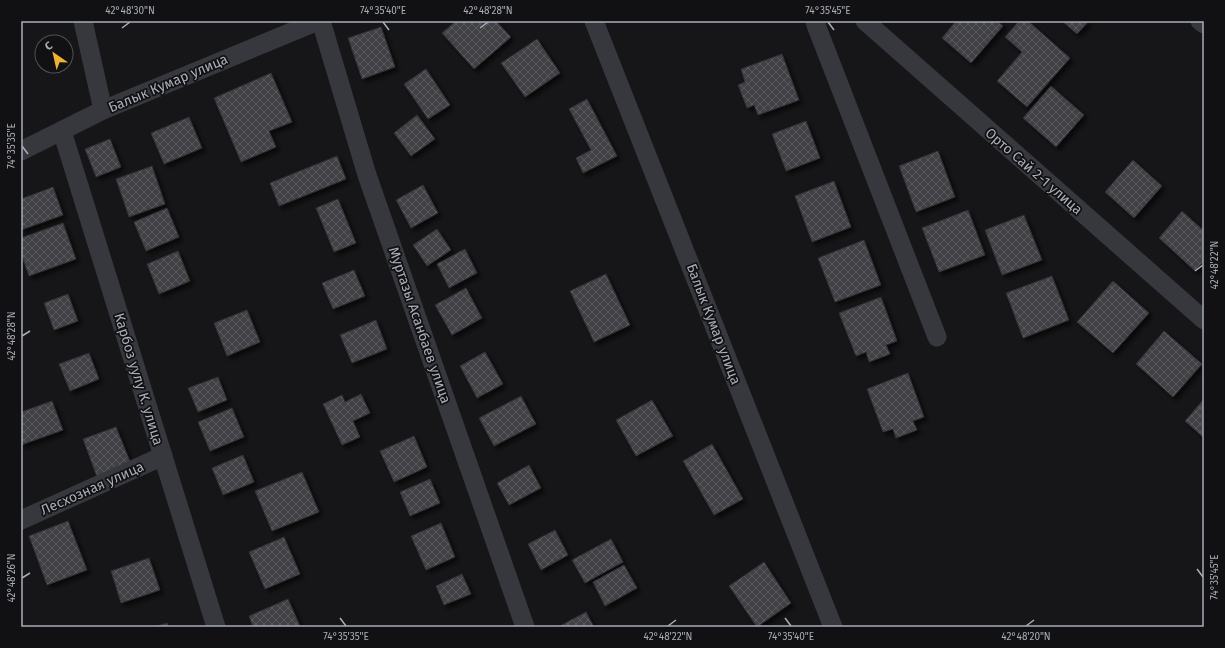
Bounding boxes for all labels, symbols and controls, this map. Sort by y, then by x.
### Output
text: 42°48'30"N [105,5,155,17]
text: 74°35'40"E [360,5,406,17]
text: 42°48'28"N [463,5,513,17]
text: 74°35'45"E [805,5,851,17]
north arrow [34,34,74,74]
text: С [42,39,56,53]
street label: Балык Кумар улица [106,51,230,116]
text: 74°35'35"E [6,123,18,169]
street label: Орто Сай 2-1 улица [982,125,1086,218]
text: 42°48'22"N [1209,241,1221,289]
street label: Муртазы Асанбаев улица [385,245,454,406]
street label: Балык Кумар улица [683,261,744,387]
text: 42°48'28"N [6,311,18,361]
street label: Карбоз уулу К. улица [110,311,167,447]
street label: Лесхозная улица [38,458,147,519]
text: 42°48'26"N [6,553,18,603]
text: 74°35'45"E [1209,554,1221,600]
text: 74°35'35"E [323,631,369,643]
text: 42°48'22"N [644,631,692,643]
text: 74°35'40"E [768,631,814,643]
text: 42°48'20"N [1001,631,1051,643]

